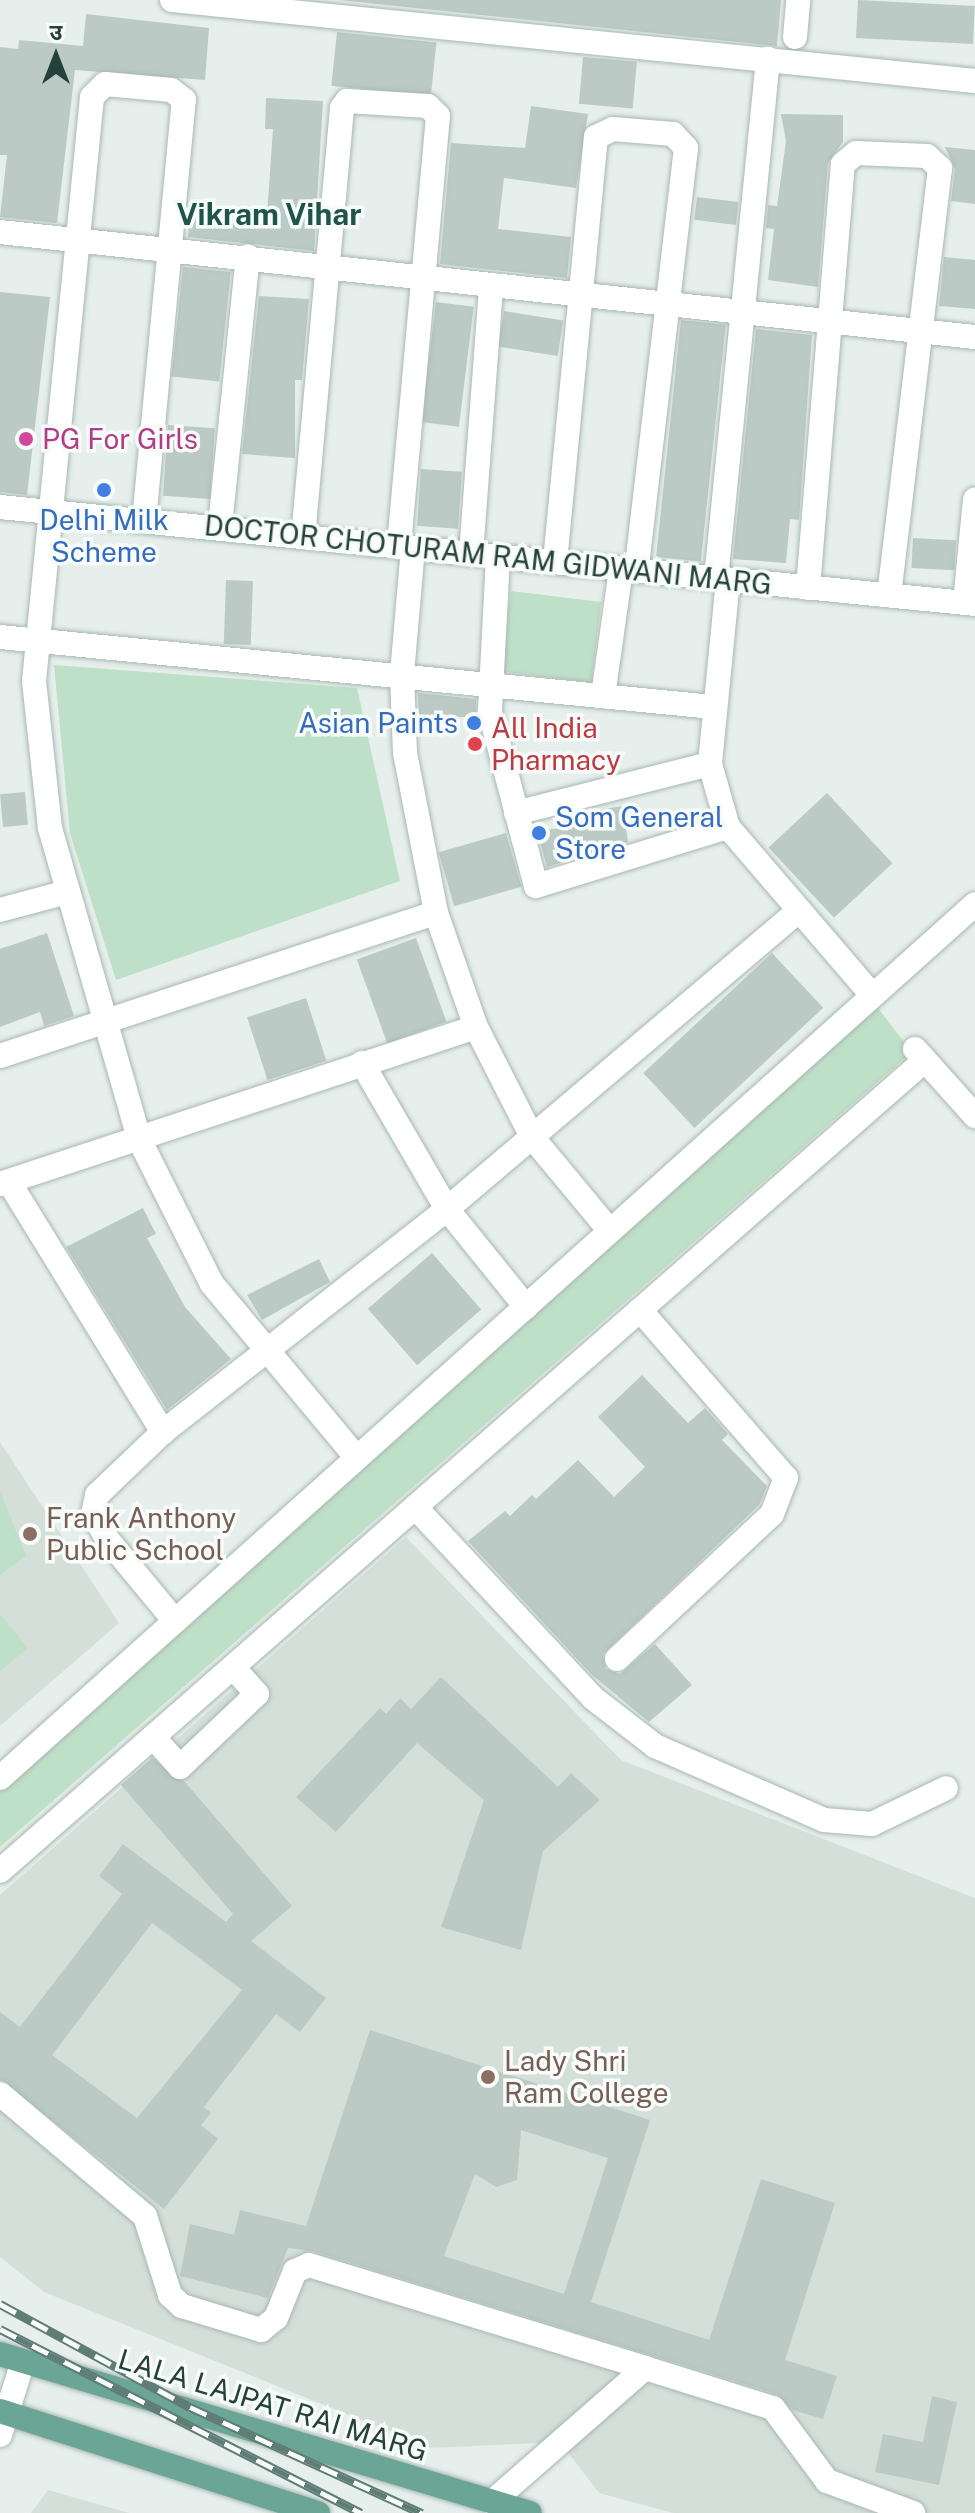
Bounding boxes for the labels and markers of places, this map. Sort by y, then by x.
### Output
place label: PG For Girls [42,422,198,456]
marker: PG For Girls [17,430,35,448]
marker: Delhi Milk Scheme [95,481,113,499]
place label: Delhi Milk Scheme [39,503,169,569]
place label: Asian Paints [298,706,458,740]
place label: All India Pharmacy [491,711,621,777]
marker: Asian Paints [465,714,483,732]
marker: All India Pharmacy [466,735,484,753]
place label: Som General Store [555,800,723,866]
marker: Som General Store [530,824,548,842]
place label: Frank Anthony Public School [46,1501,236,1567]
marker: Frank Anthony Public School [21,1525,39,1543]
place label: Lady Shri Ram College [504,2044,669,2110]
marker: Lady Shri Ram College [479,2068,497,2086]

